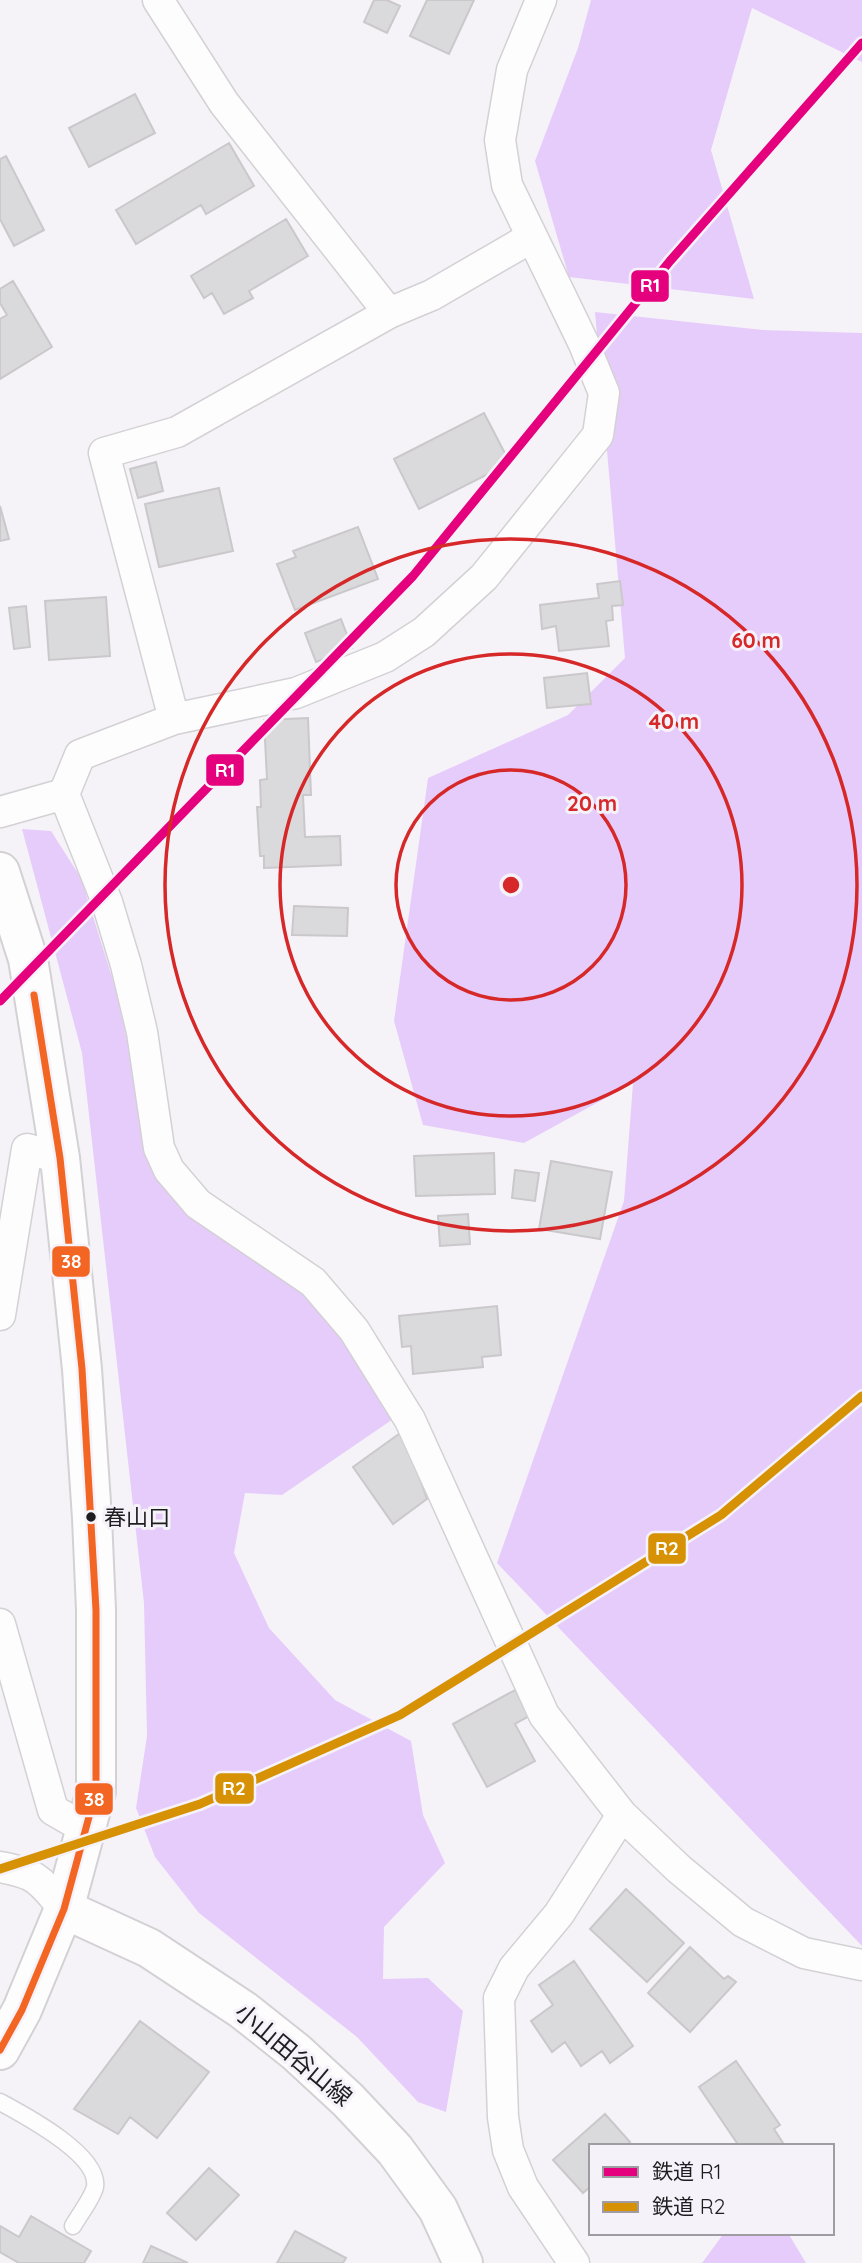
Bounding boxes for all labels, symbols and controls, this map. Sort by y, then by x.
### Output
line badge: R1 [630,269,670,303]
text: R1 [640,273,660,297]
text: 60 m [731,627,781,653]
text: 40 m [649,708,699,734]
line badge: R1 [205,753,245,787]
text: R1 [215,758,235,782]
text: 20 m [567,790,617,816]
centre of rings [499,873,523,897]
line badge: 38 [51,1245,91,1278]
text: 38 [61,1249,81,1273]
place label: 春山口 [104,1503,170,1531]
marker: 春山口 [84,1510,98,1524]
line badge: R2 [647,1532,687,1565]
text: R2 [655,1536,679,1560]
line badge: R2 [214,1772,255,1805]
text: R2 [222,1776,246,1800]
line badge: 38 [74,1782,114,1816]
text: 38 [84,1787,104,1811]
street label: 小山田谷山線 [229,1996,358,2112]
legend [589,2144,834,2235]
text: 鉄道 R1 [652,2158,722,2184]
text: 鉄道 R2 [652,2193,725,2219]

